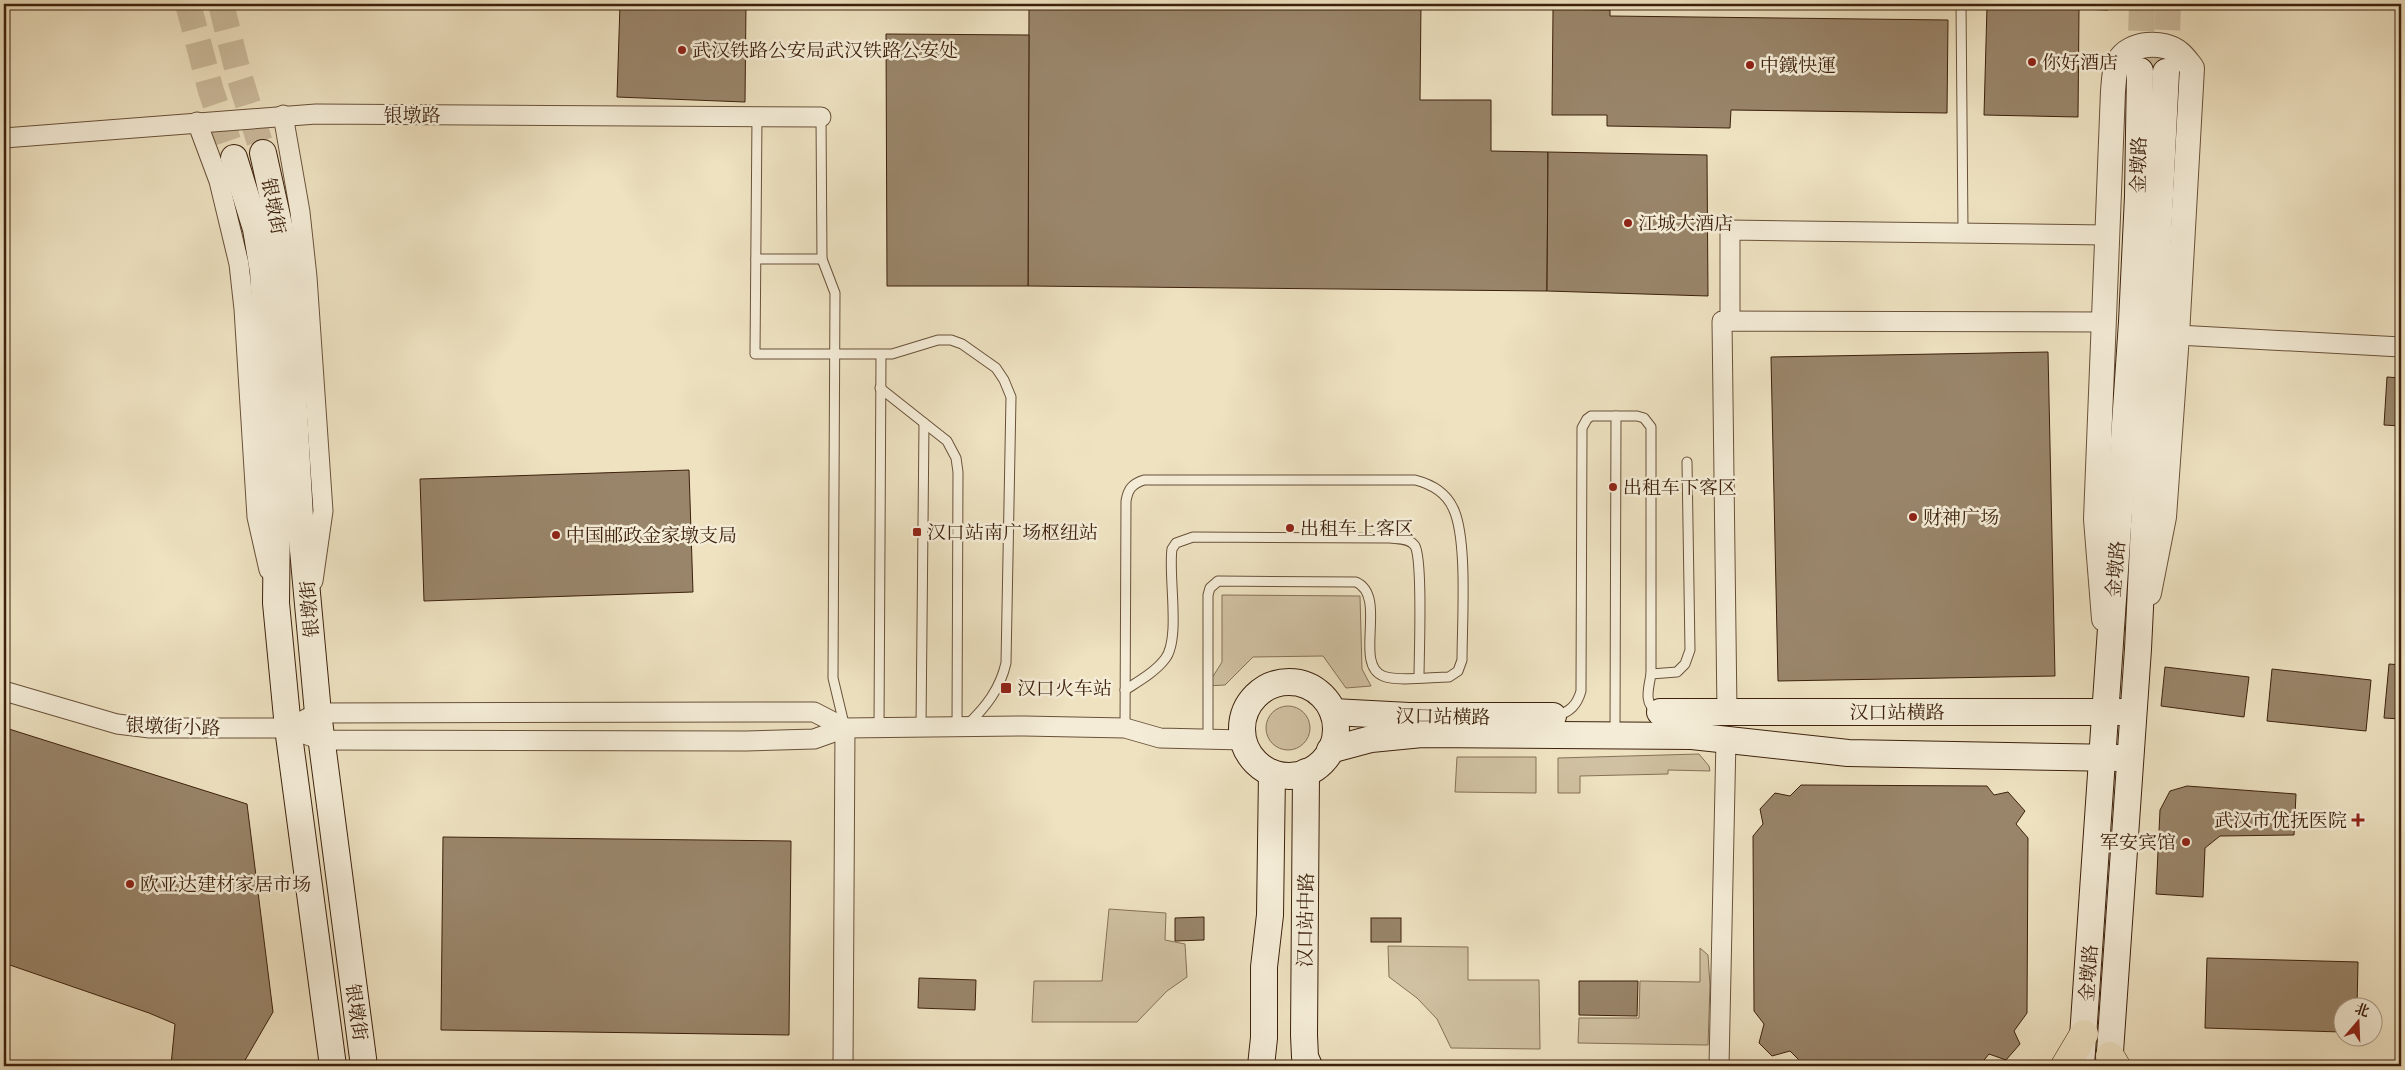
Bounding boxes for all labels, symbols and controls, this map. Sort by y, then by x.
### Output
place label: 武汉铁路公安局武汉铁路公安处 [692,36,958,64]
marker: 武汉铁路公安局武汉铁路公安处 [676,44,688,56]
place label: 你好酒店 [2042,48,2118,76]
place label: 中鐵快運 [1760,51,1836,79]
marker: 你好酒店 [2026,56,2038,68]
marker: 中鐵快運 [1744,59,1756,71]
street label: 银墩路 [383,101,441,129]
street label: 金墩路 [2124,136,2152,194]
street label: 银墩街 [255,175,293,237]
place label: 江城大酒店 [1638,209,1733,237]
marker: 江城大酒店 [1622,217,1634,229]
place label: 出租车下客区 [1623,473,1737,501]
marker: 出租车下客区 [1607,481,1619,493]
place label: 财神广场 [1923,503,1999,531]
marker: 财神广场 [1907,511,1919,523]
place label: 出租车上客区 [1300,514,1414,542]
place label: 汉口站南广场枢纽站 [927,518,1098,546]
place label: 中国邮政金家墩支局 [566,521,737,549]
marker: 出租车上客区 [1284,522,1296,534]
marker: 汉口站南广场枢纽站 [911,526,923,538]
marker: 中国邮政金家墩支局 [550,529,562,541]
street label: 金墩路 [2099,539,2131,599]
street label: 银墩街 [293,579,325,639]
place label: 汉口火车站 [1017,674,1112,702]
marker: 汉口火车站 [999,681,1013,695]
street label: 汉口站横路 [1849,698,1945,726]
street label: 汉口站横路 [1395,701,1491,731]
street label: 银墩街小路 [125,710,221,742]
place label: 武汉市优抚医院 [2214,806,2347,834]
marker: 武汉市优抚医院 [2351,813,2365,827]
place label: 军安宾馆 [2100,828,2176,856]
marker: 军安宾馆 [2180,836,2192,848]
place label: 欧亚达建材家居市场 [140,870,311,898]
street label: 汉口站中路 [1290,872,1320,968]
marker: 欧亚达建材家居市场 [124,878,136,890]
street label: 金墩路 [2072,944,2104,1002]
street label: 银墩街 [339,982,375,1042]
north arrow [2332,998,2382,1048]
text: 北 [2352,998,2372,1021]

